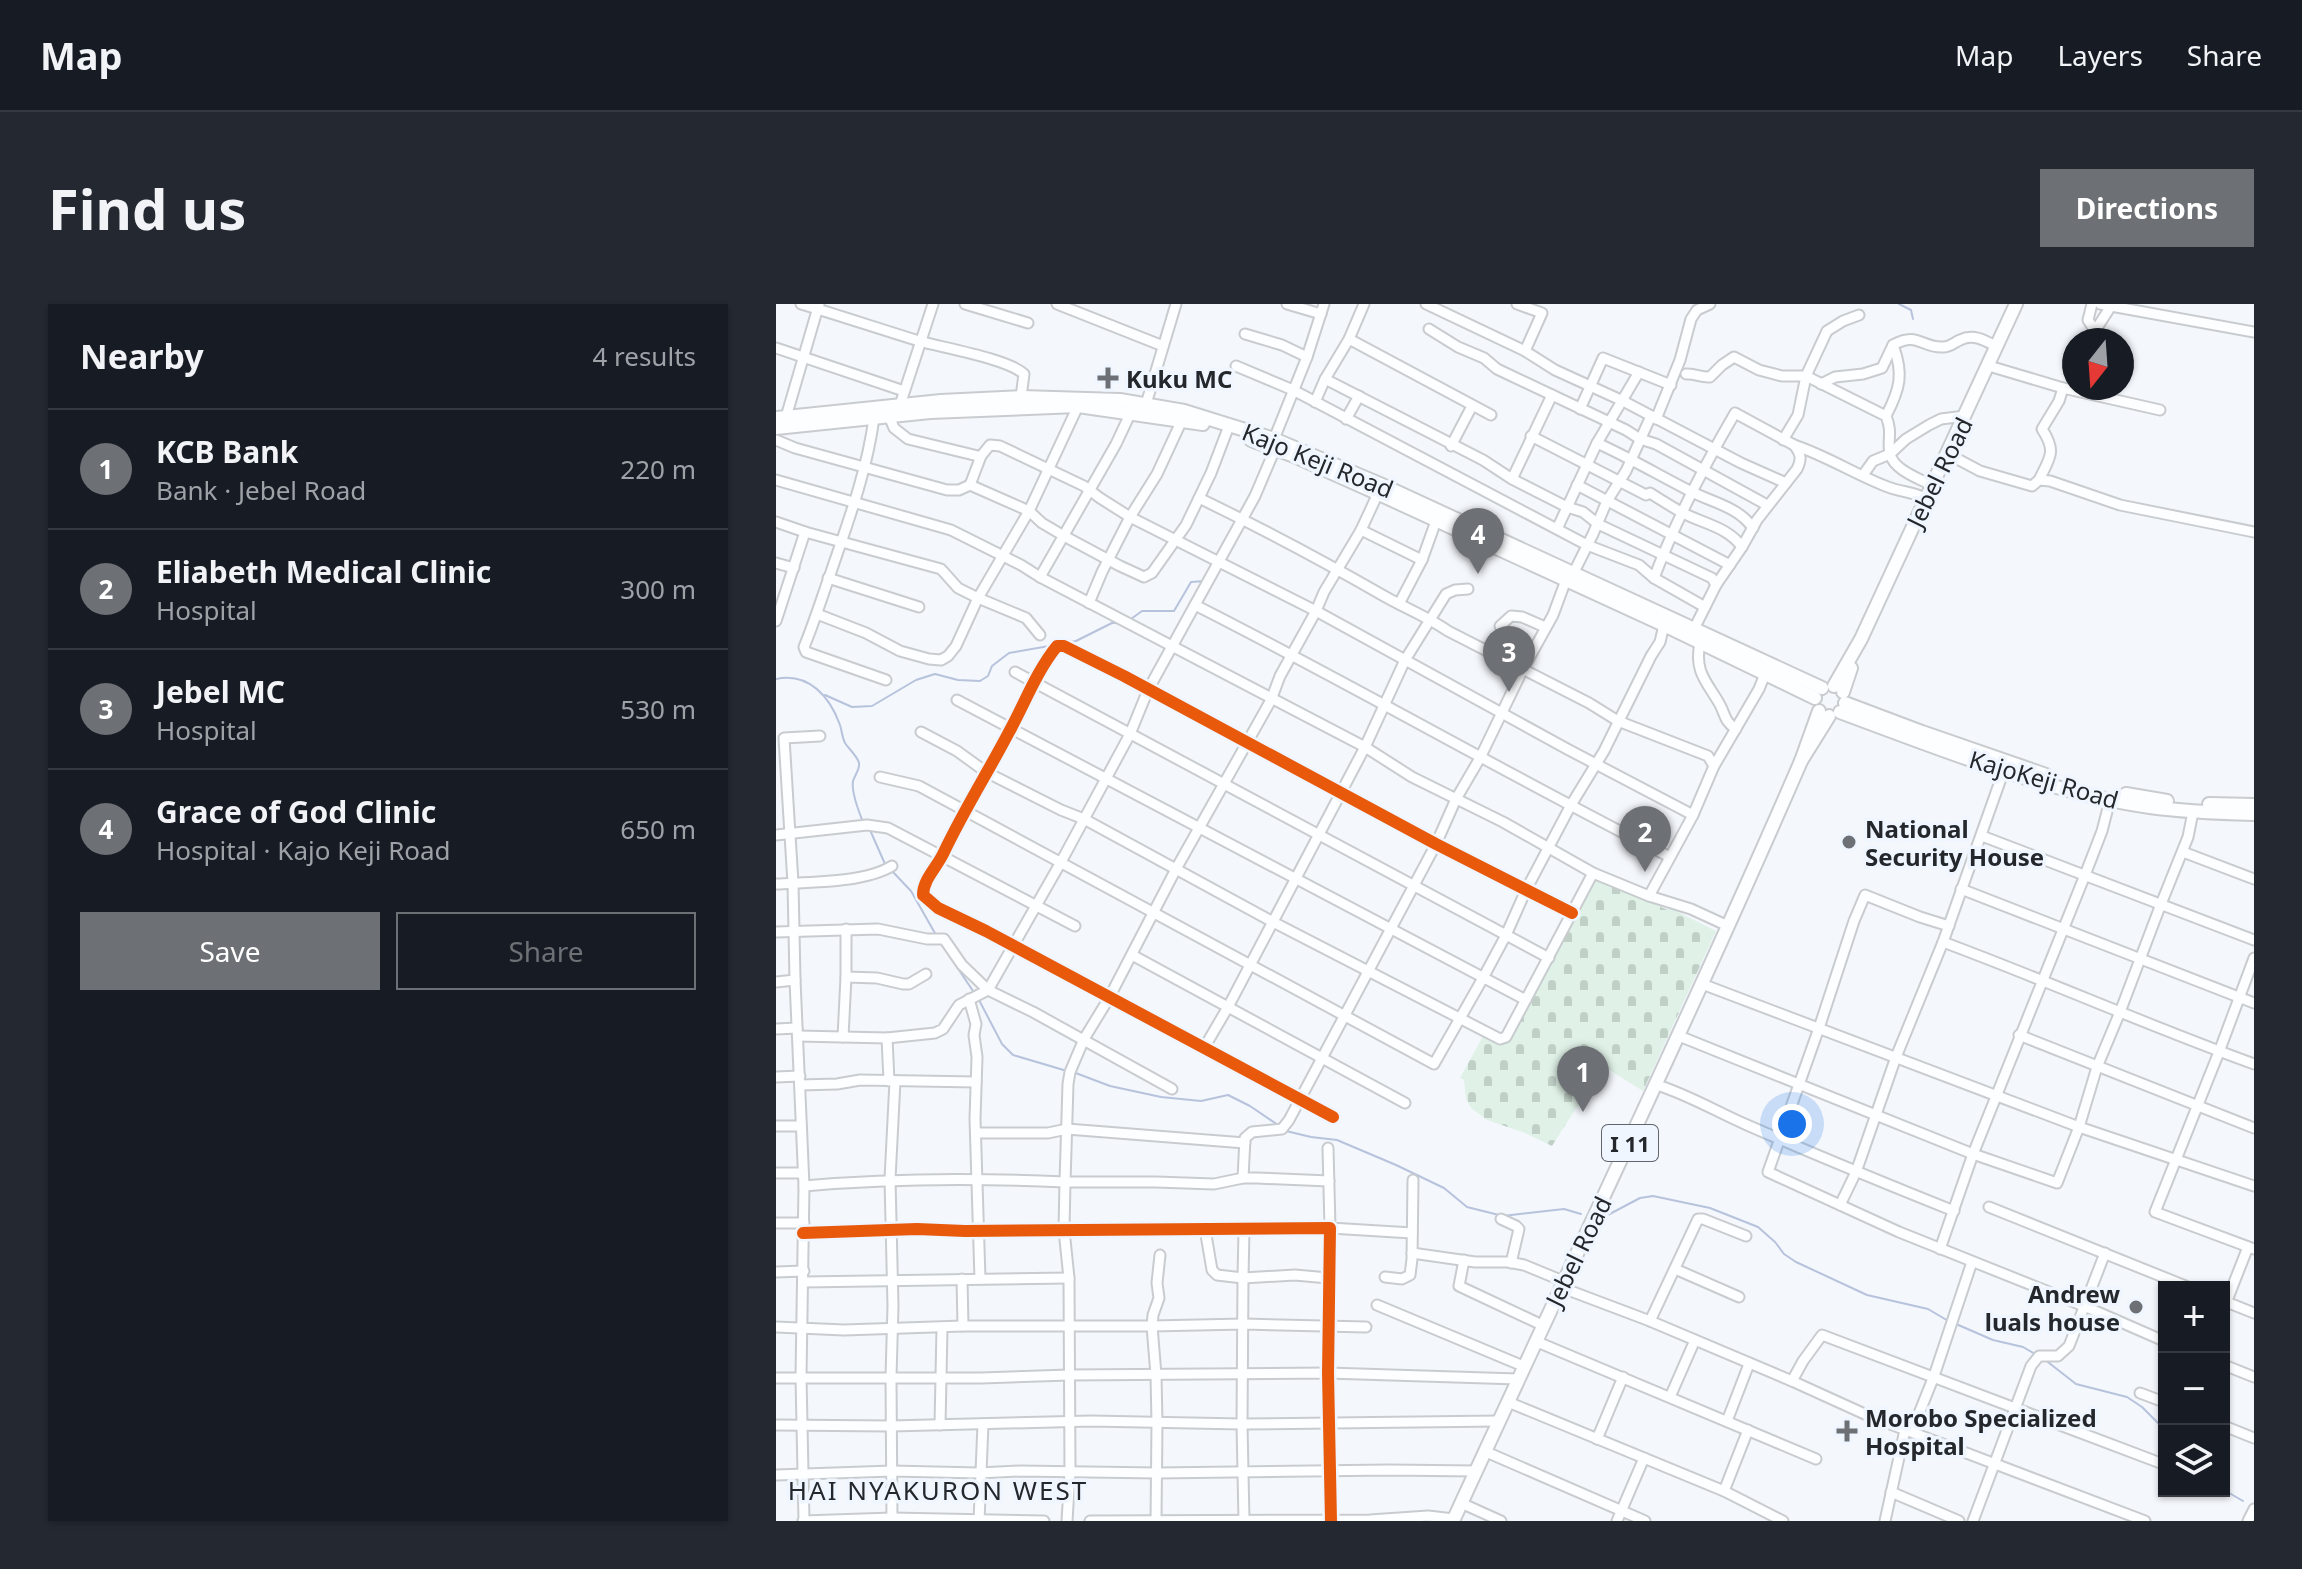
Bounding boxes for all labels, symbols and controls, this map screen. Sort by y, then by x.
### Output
text: Map [40,29,123,81]
text: Map [1955,36,2013,74]
text: Layers [2057,36,2143,74]
text: Share [2187,36,2262,74]
button: Directions [2040,169,2254,247]
text: Find us [48,170,246,246]
north arrow [2062,328,2134,400]
text: Nearby [80,333,204,379]
text: 4 results [592,338,696,374]
place label: Kuku MC [1126,362,1232,395]
marker: Kuku MC [1097,367,1119,389]
street label: Jebel Road [1897,412,1980,534]
street label: Kajo Keji Road [1238,415,1398,505]
text: KCB Bank [156,431,298,472]
text: 1 [99,451,113,487]
text: 220 m [620,451,696,487]
text: Bank · Jebel Road [156,472,366,508]
pin: 4 [1452,508,1504,574]
text: Eliabeth Medical Clinic [156,551,491,592]
text: 2 [99,571,113,607]
text: 300 m [620,571,696,607]
text: Hospital [156,592,257,628]
pin: 3 [1483,626,1535,692]
text: Jebel MC [156,671,285,712]
text: 3 [99,691,113,727]
text: 530 m [620,691,696,727]
text: Hospital [156,712,257,748]
street label: KajoKeji Road [1966,742,2122,816]
text: Grace of God Clinic [156,791,436,832]
pin: 2 [1619,806,1671,872]
text: 4 [99,811,113,847]
text: 650 m [620,811,696,847]
place label: National Security House [1865,812,2044,873]
text: Hospital · Kajo Keji Road [156,832,451,868]
marker: National Security House [1840,833,1858,851]
button: Save [80,912,380,990]
button: Share [396,912,696,990]
pin: 1 [1557,1046,1609,1112]
your location [1772,1104,1812,1144]
road number: I 11 [1602,1125,1658,1161]
street label: Jebel Road [1536,1191,1619,1313]
place label: Andrew luals house [1985,1277,2120,1338]
map controls [2158,1281,2230,1497]
button: + [2158,1281,2230,1353]
marker: Andrew luals house [2127,1298,2145,1316]
button: − [2158,1353,2230,1425]
place label: Morobo Specialized Hospital [1865,1401,2097,1462]
marker: Morobo Specialized Hospital [1836,1420,1858,1442]
button: layers [2158,1425,2230,1497]
district label: HAI NYAKURON WEST [788,1472,1088,1508]

